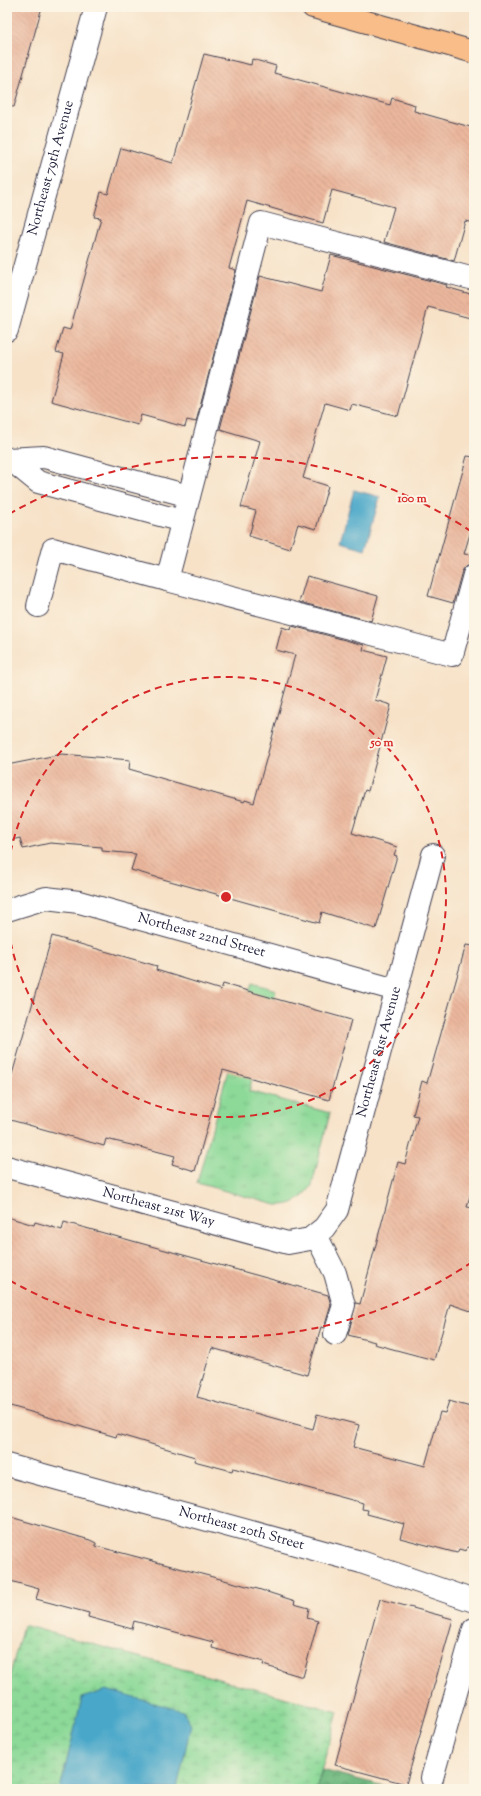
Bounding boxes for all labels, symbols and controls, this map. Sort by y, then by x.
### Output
street label: Northeast 79th Avenue [23,98,80,238]
text: 100 m [396,490,427,508]
text: 50 m [370,734,394,752]
centre of rings [219,890,233,904]
street label: Northeast 22nd Street [135,909,268,963]
street label: Northeast 81st Avenue [352,984,407,1120]
street label: Northeast 21st Way [100,1183,217,1233]
street label: Northeast 20th Street [176,1503,306,1556]

